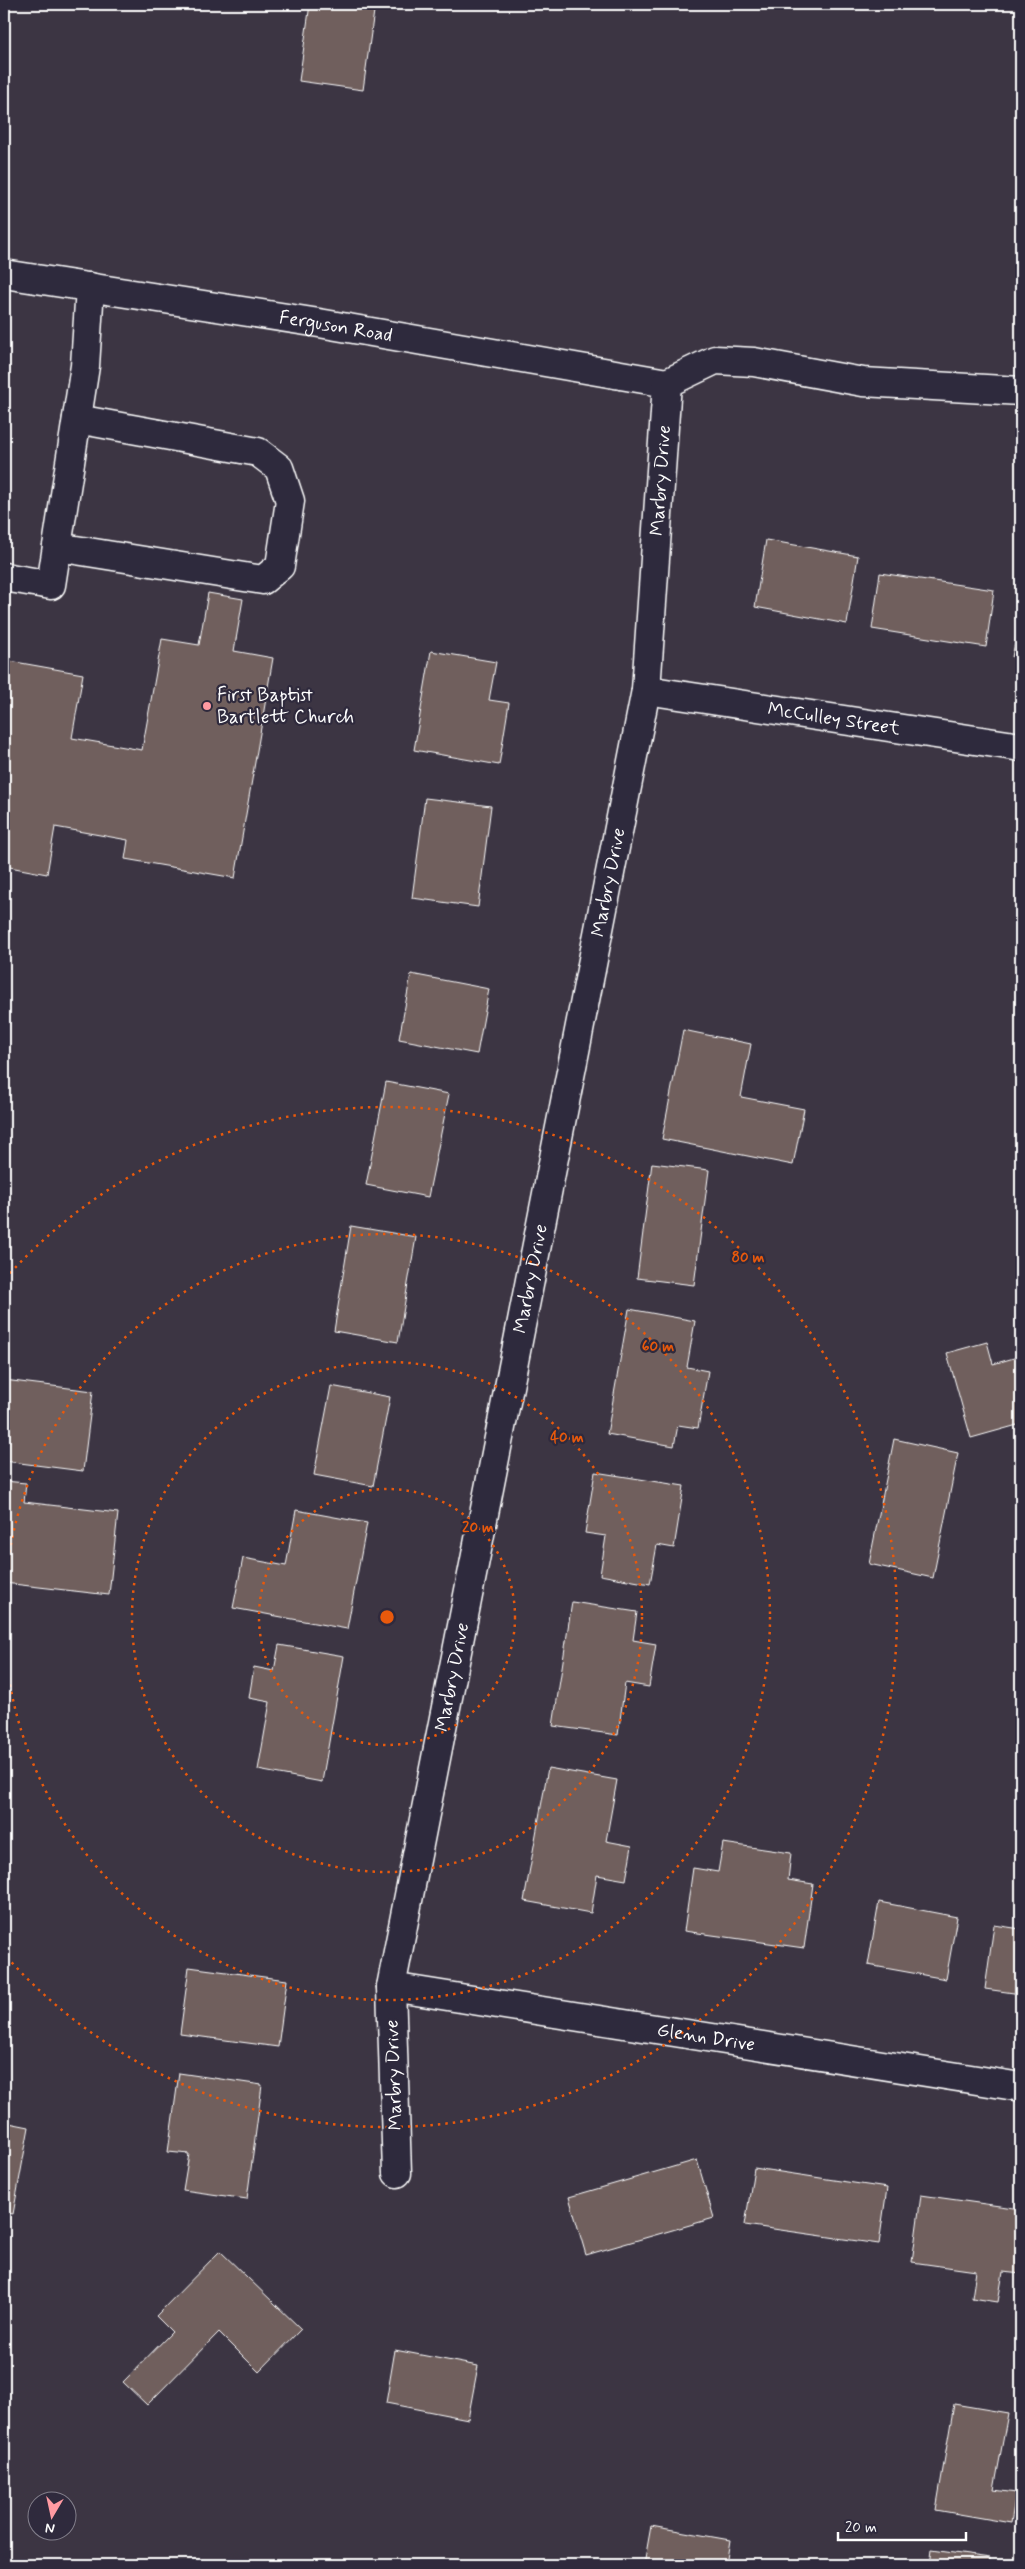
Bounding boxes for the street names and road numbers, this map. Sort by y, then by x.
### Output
street label: Ferguson Road [278,305,394,348]
street label: Marbry Drive [644,424,677,537]
street label: McCulley Street [766,696,902,741]
street label: Marbry Drive [585,825,631,939]
street label: Marbry Drive [507,1222,553,1335]
street label: Marbry Drive [429,1620,475,1734]
street label: Glenn Drive [655,2017,757,2057]
street label: Marbry Drive [380,2019,408,2131]

